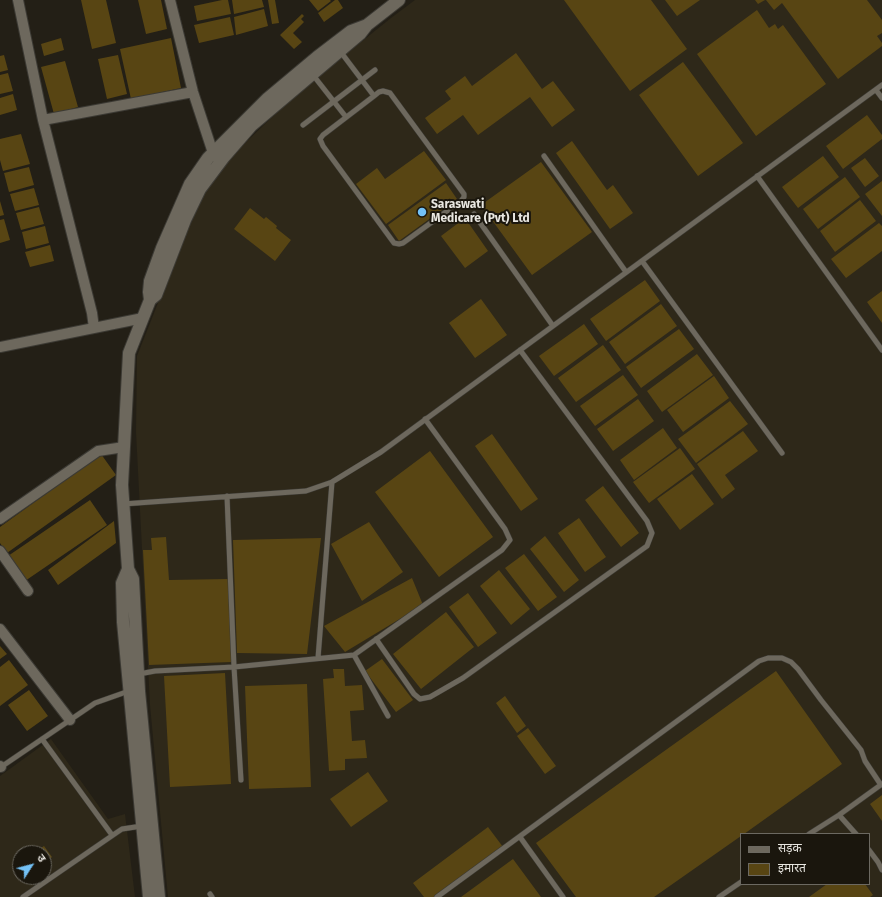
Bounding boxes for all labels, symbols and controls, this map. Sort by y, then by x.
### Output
place label: Saraswati Medicare (Pvt) Ltd [431,198,530,226]
marker: Saraswati Medicare (Pvt) Ltd [416,206,428,218]
legend [740,833,870,885]
text: सड़क [778,841,802,855]
north arrow [12,845,52,885]
text: उ [34,852,48,865]
text: इमारत [778,861,806,875]

